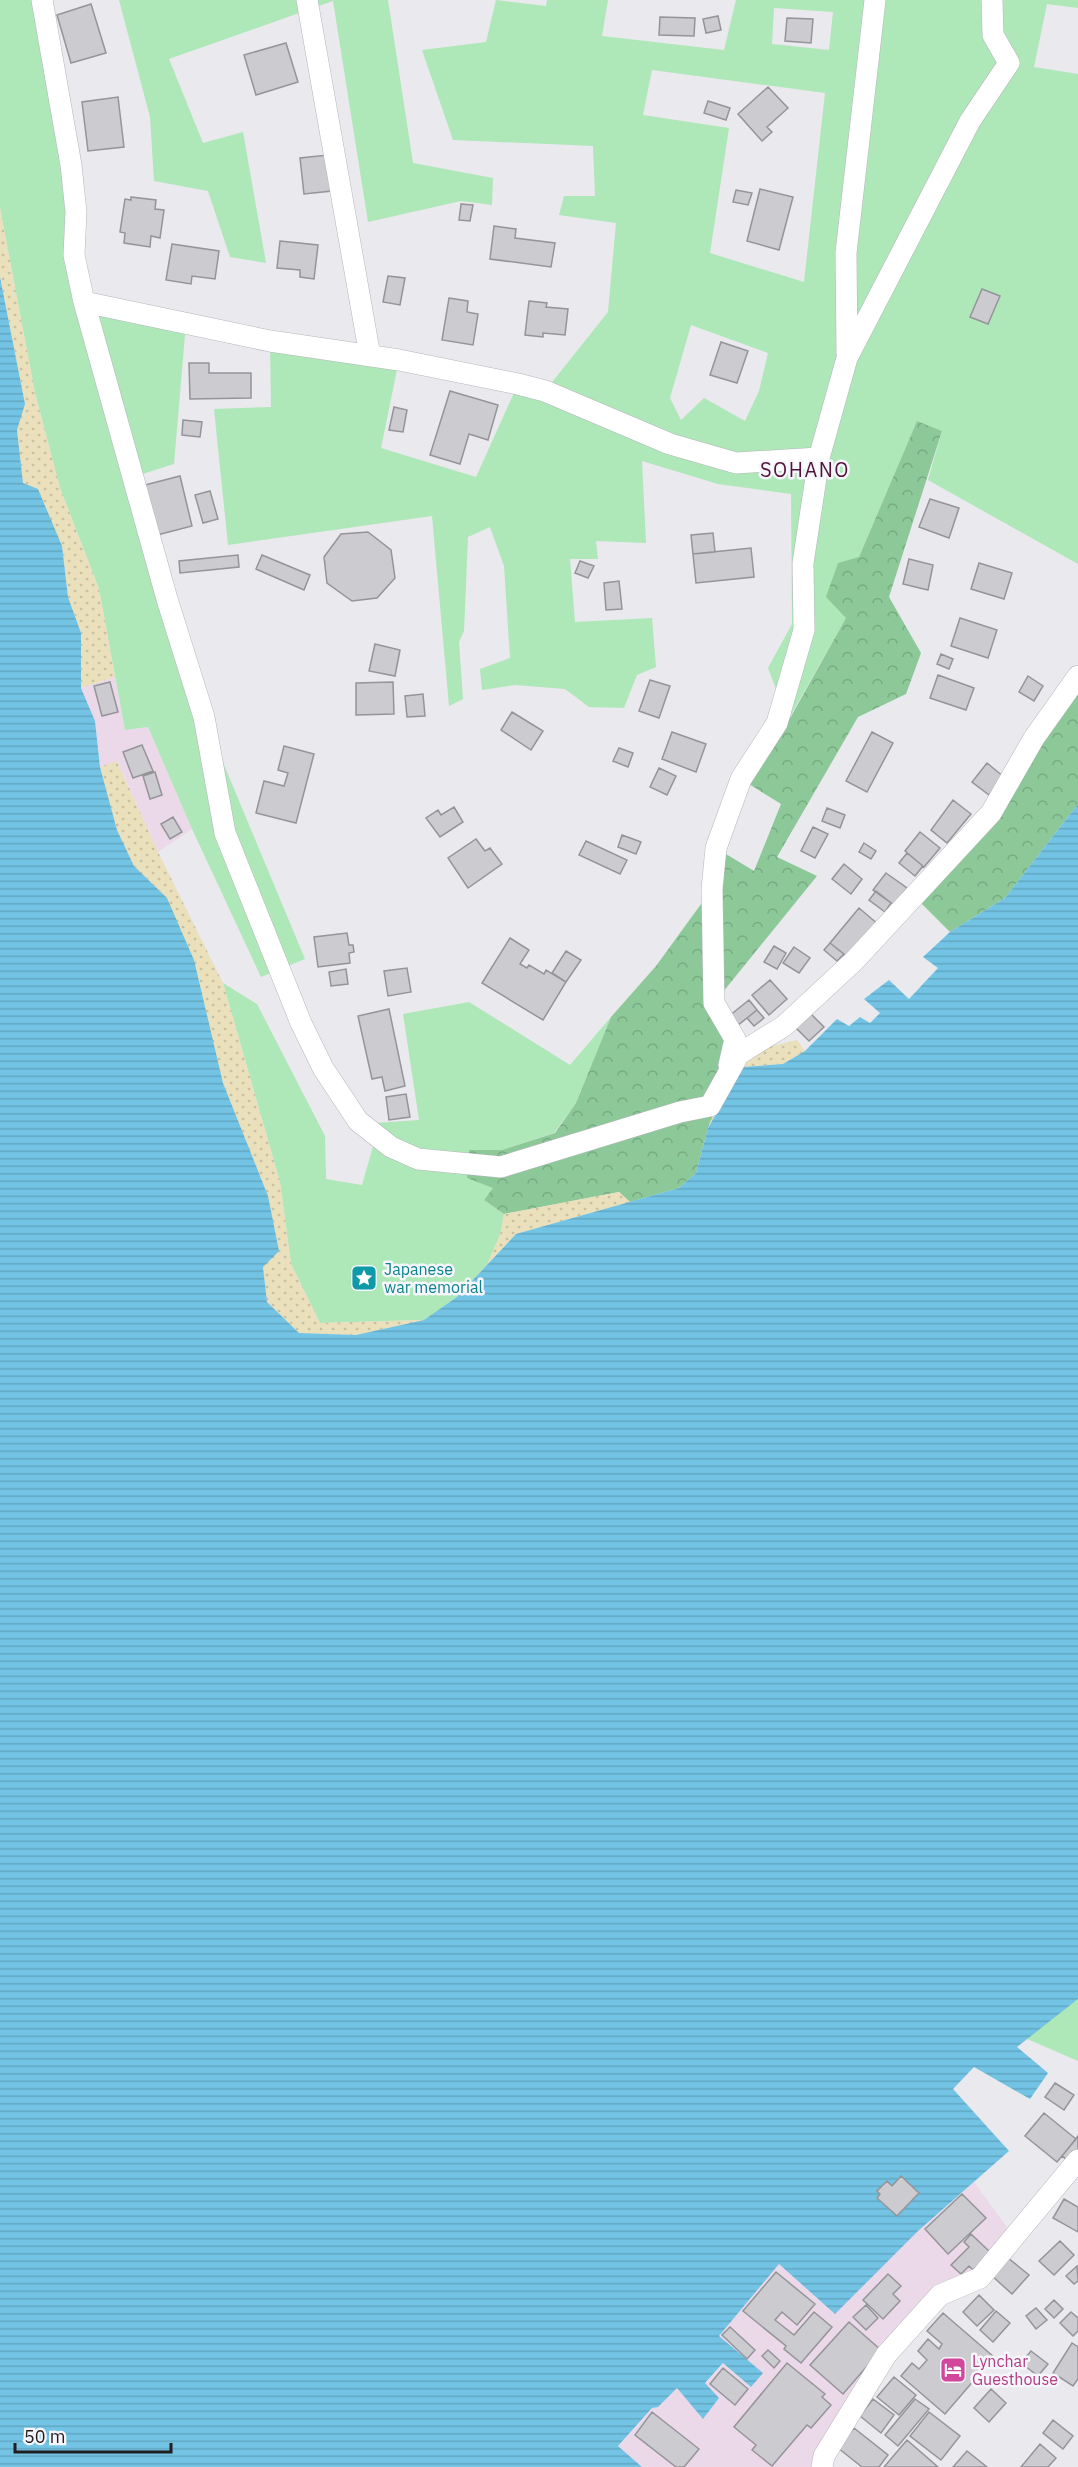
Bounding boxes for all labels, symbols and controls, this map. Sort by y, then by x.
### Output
district label: SOHANO [760,456,850,483]
place label: Japanese war memorial [384,1259,483,1297]
place icon: Japanese war memorial [349,1263,379,1293]
place label: Lynchar Guesthouse [972,2351,1058,2389]
hotel icon: Lynchar Guesthouse [938,2355,968,2385]
scale bar [15,2416,171,2454]
text: 50 m [24,2425,66,2448]

